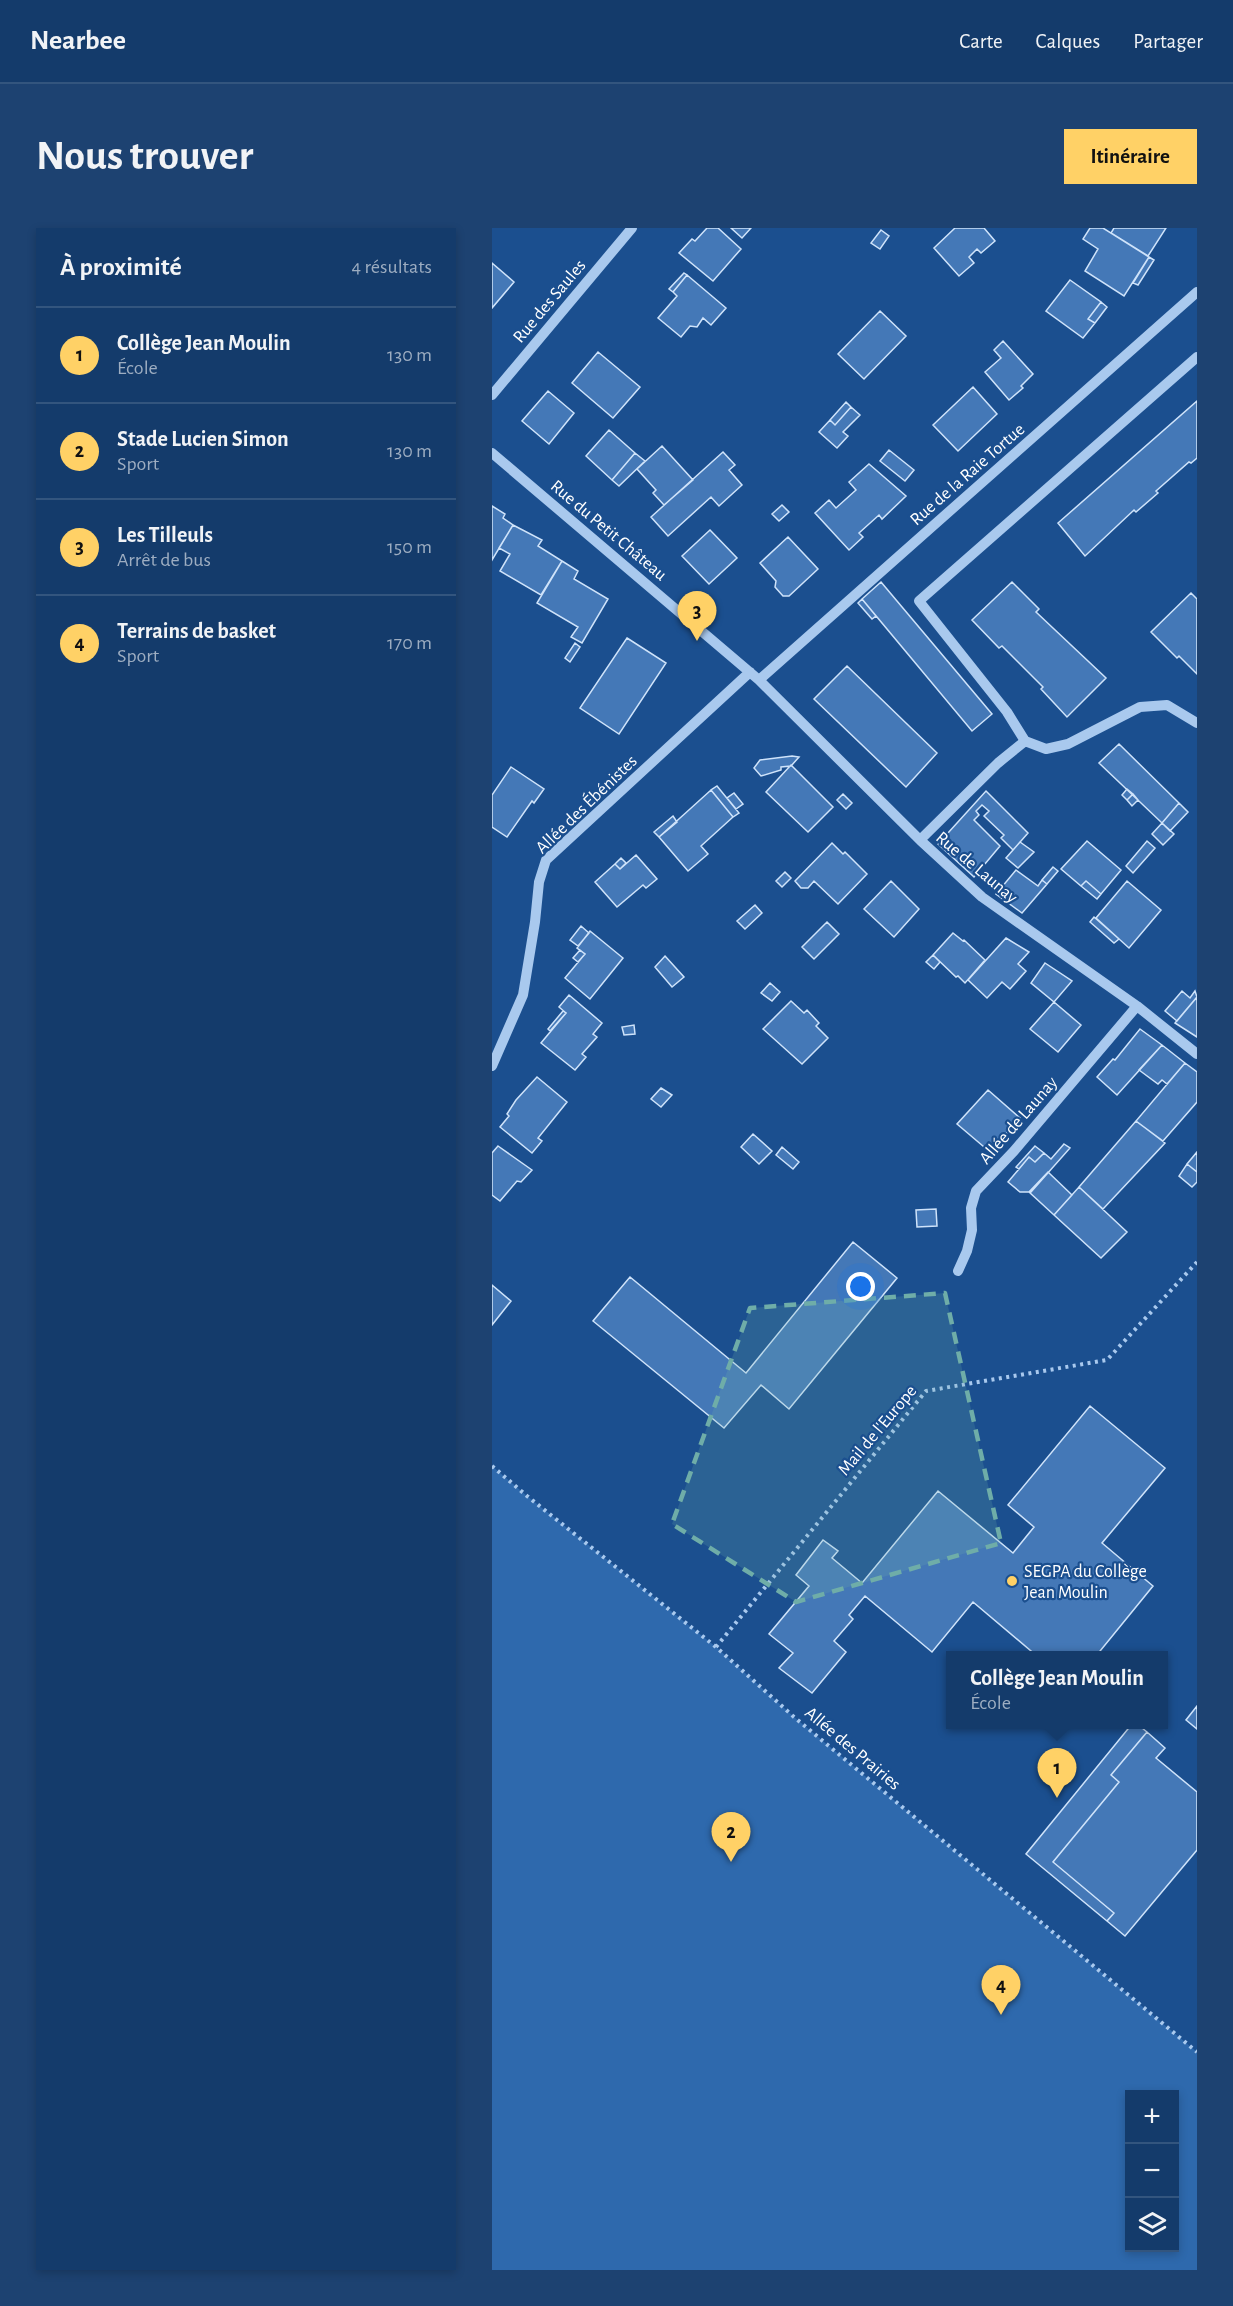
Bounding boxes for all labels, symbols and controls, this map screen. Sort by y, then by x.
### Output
text: Nearbee [30,27,126,55]
text: Carte [959,31,1003,52]
text: Calques [1036,31,1100,52]
text: Partager [1133,31,1203,52]
button: Itinéraire [1064,129,1197,184]
text: Nous trouver [36,135,253,177]
text: À proximité [60,254,182,280]
text: 4 résultats [351,257,432,277]
street label: Rue des Saules [510,257,590,347]
text: Collège Jean Moulin [117,332,291,354]
text: 1 [76,345,83,365]
text: 130 m [387,345,432,365]
text: École [117,358,158,378]
street label: Rue de la Raie Tortue [907,420,1028,529]
text: Stade Lucien Simon [117,428,289,450]
text: 2 [75,441,84,461]
text: 130 m [387,441,432,461]
text: Sport [117,454,159,474]
street label: Rue du Petit Château [547,477,670,584]
text: Les Tilleuls [117,524,213,546]
text: 3 [75,537,84,557]
text: 150 m [387,537,432,557]
text: Arrêt de bus [117,550,211,570]
pin: 3 [678,592,716,641]
text: Terrains de basket [117,620,276,642]
text: 4 [74,633,85,653]
text: 170 m [387,633,432,653]
text: Sport [117,646,159,666]
street label: Allée des Ébénistes [530,750,641,857]
street label: Rue de Launay [932,829,1021,907]
street label: Allée de Launay [976,1073,1062,1168]
your location [846,1272,875,1301]
street label: Mail de l'Europe [835,1382,921,1479]
place label: SEGPA du Collège Jean Moulin [1024,1563,1147,1602]
marker: SEGPA du Collège Jean Moulin [1005,1574,1019,1588]
popup [946,1651,1168,1729]
text: Collège Jean Moulin [970,1667,1144,1689]
text: École [970,1693,1011,1713]
street label: Allée des Prairies [801,1704,904,1794]
pin: 1 [1038,1748,1076,1798]
pin: 2 [712,1812,750,1862]
pin: 4 [982,1966,1020,2015]
map controls [1125,2090,1179,2252]
button: + [1125,2090,1179,2144]
button: − [1125,2144,1179,2198]
button: layers [1125,2198,1179,2252]

